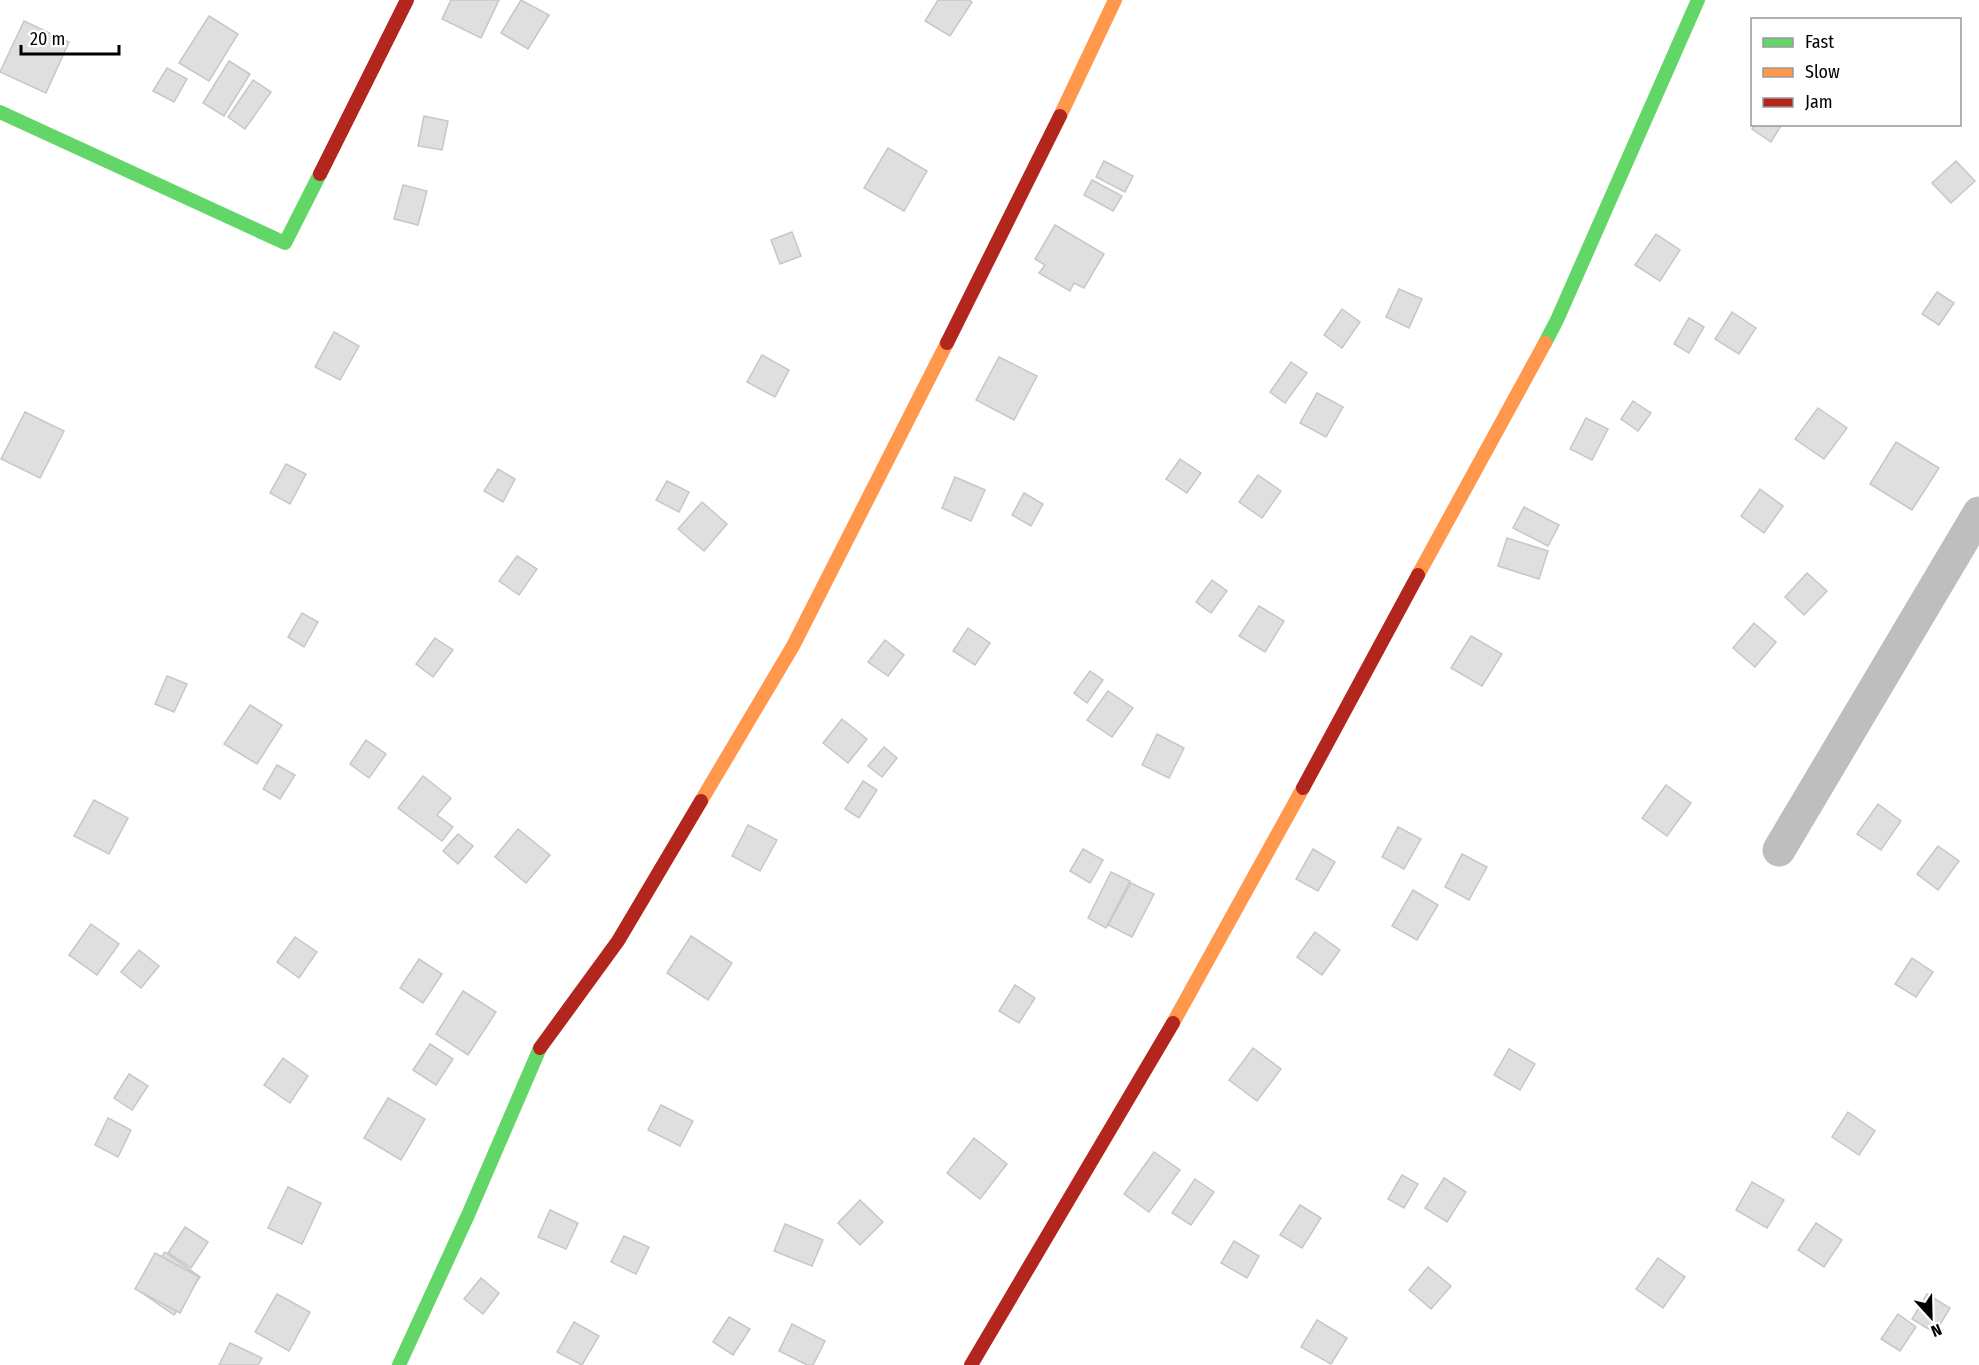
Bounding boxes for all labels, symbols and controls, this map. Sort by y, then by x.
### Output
scale bar [21,18,118,56]
legend [1751,18,1961,126]
text: 20 m [30,28,65,50]
text: Fast [1805,31,1834,53]
text: Slow [1805,61,1840,83]
text: Jam [1805,91,1833,113]
north arrow [1901,1287,1961,1347]
text: N [1928,1320,1944,1341]

